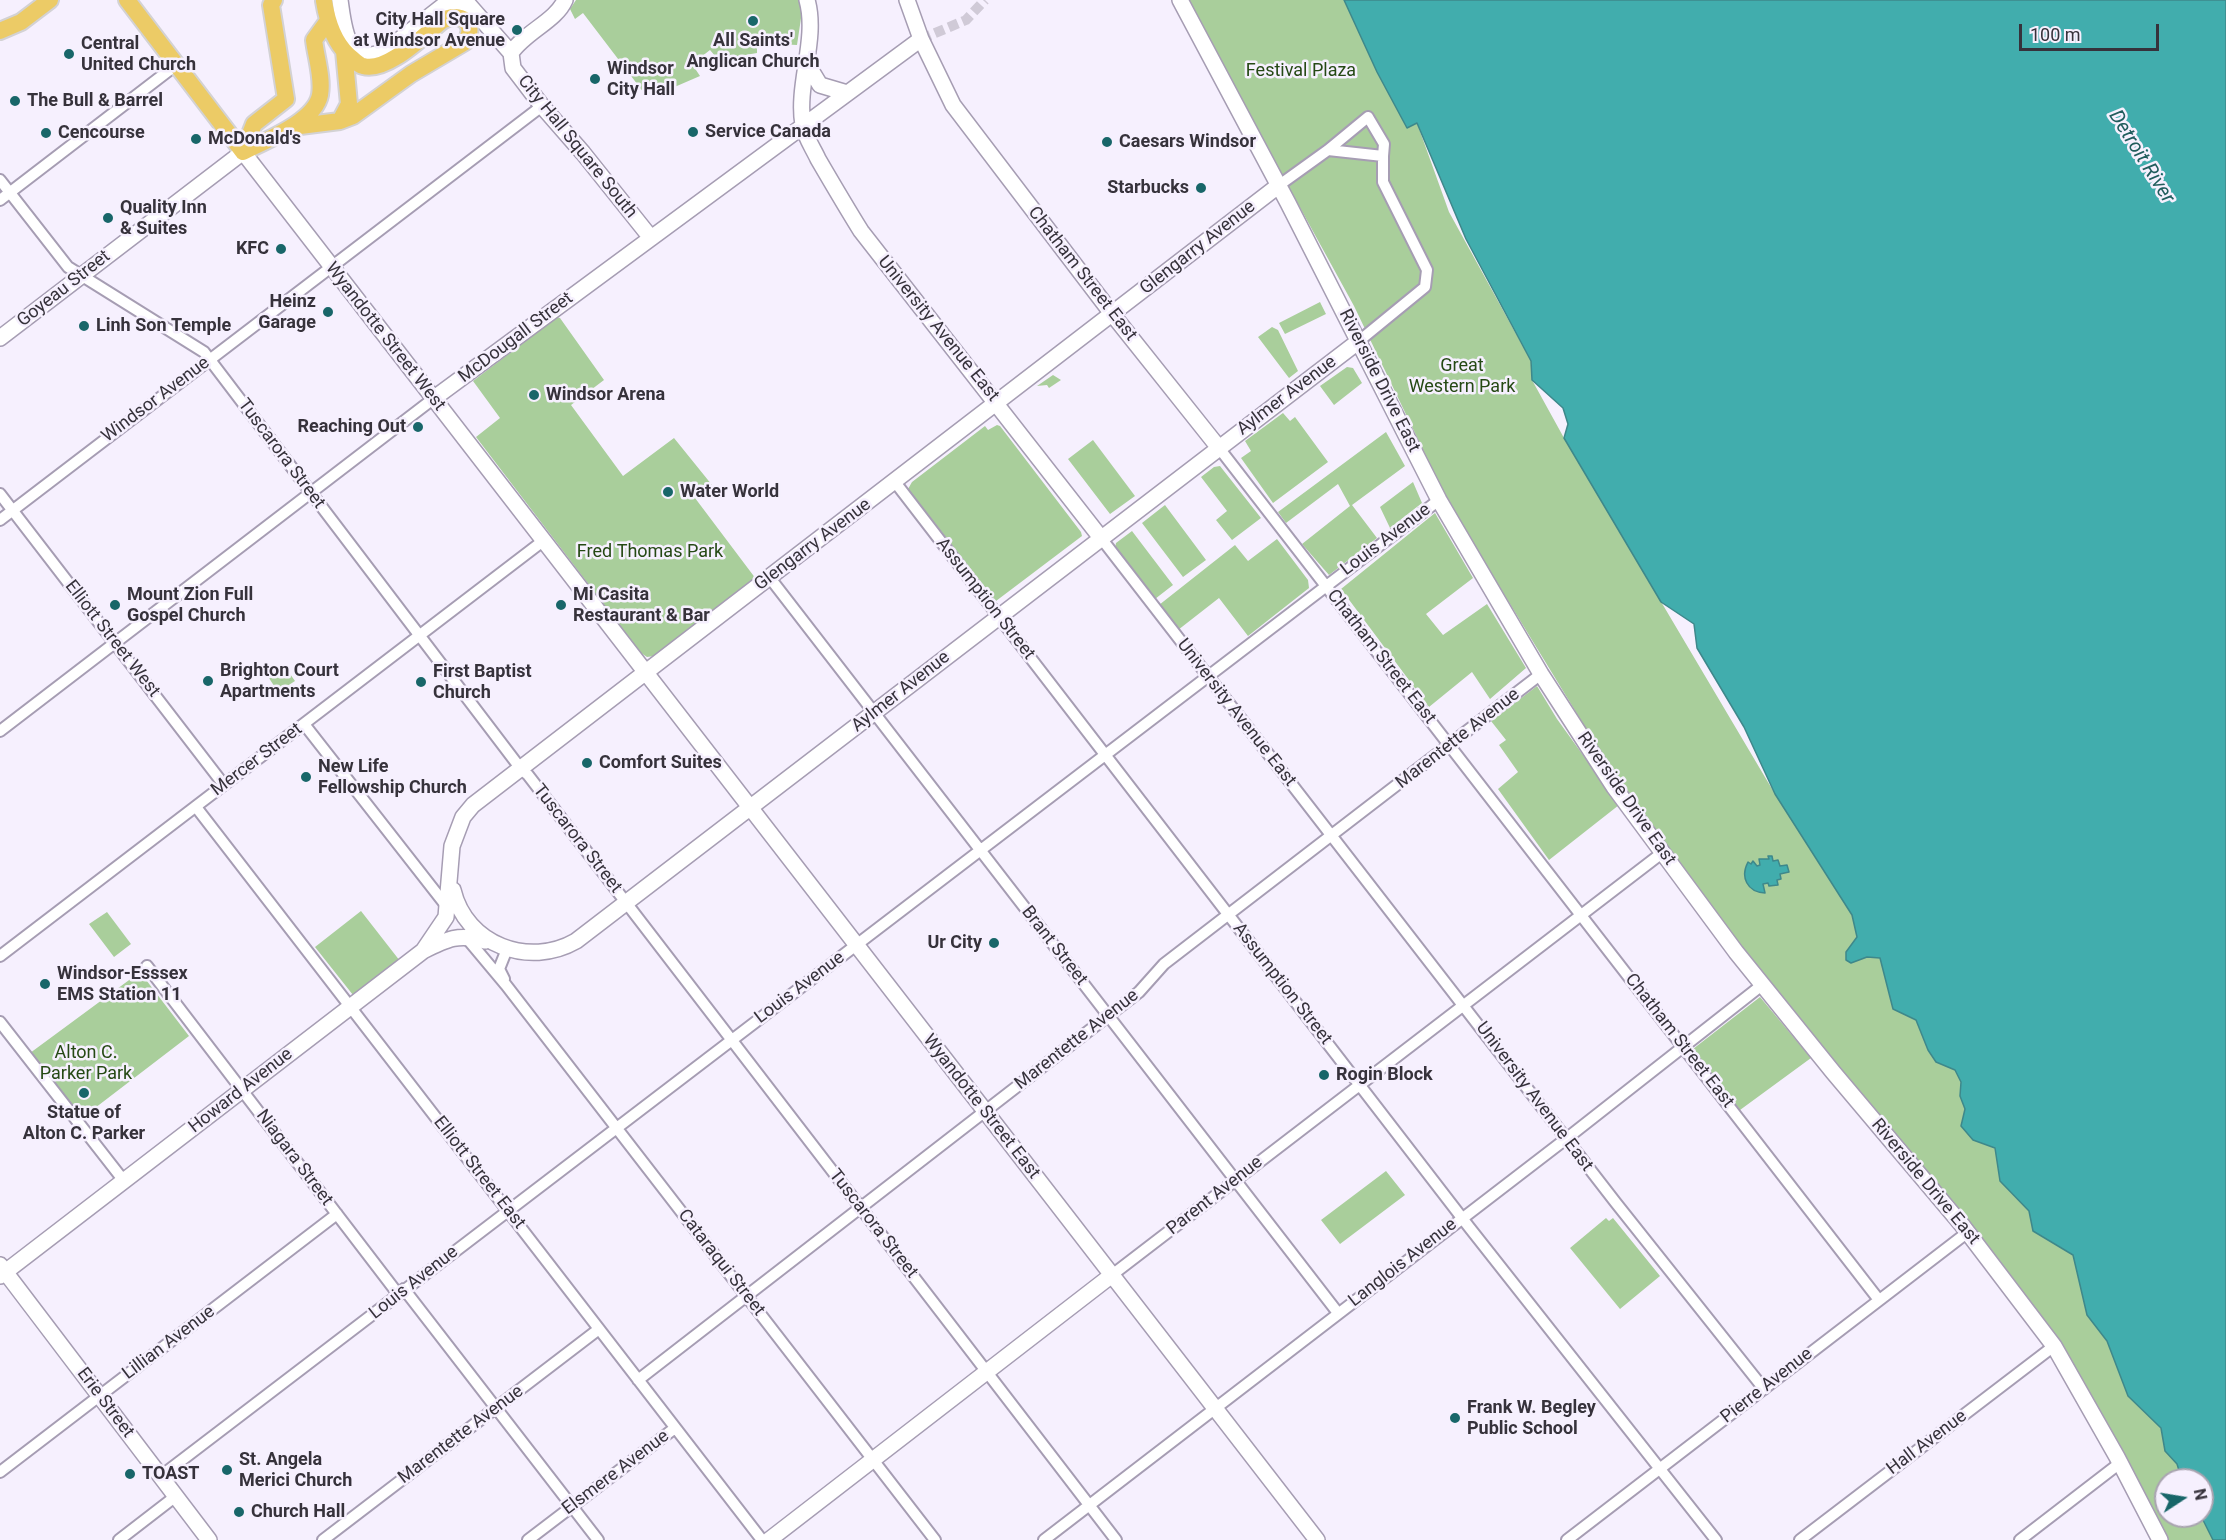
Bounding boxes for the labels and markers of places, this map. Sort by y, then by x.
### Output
place label: City Hall Square at Windsor Avenue [353,9,505,52]
marker: All Saints' Anglican Church [746,14,760,28]
marker: City Hall Square at Windsor Avenue [510,23,524,37]
place label: All Saints' Anglican Church [686,30,820,72]
place label: Central United Church [81,33,196,76]
marker: Central United Church [62,47,76,61]
place label: Windsor City Hall [607,58,675,100]
marker: Windsor City Hall [588,72,602,86]
place label: The Bull & Barrel [27,90,163,112]
marker: The Bull & Barrel [8,94,22,108]
place label: Service Canada [705,121,831,143]
place label: Cencourse [58,122,145,144]
marker: Service Canada [686,125,700,139]
marker: Cencourse [39,126,53,140]
place label: McDonald's [208,128,301,150]
place label: Caesars Windsor [1119,131,1256,153]
marker: McDonald's [189,132,203,146]
marker: Caesars Windsor [1100,135,1114,149]
place label: Starbucks [1107,177,1189,199]
marker: Starbucks [1194,181,1208,195]
place label: Quality Inn & Suites [120,197,207,240]
marker: Quality Inn & Suites [101,211,115,225]
place label: KFC [236,238,269,260]
marker: KFC [274,242,288,256]
place label: Heinz Garage [258,291,316,334]
marker: Heinz Garage [321,305,335,319]
place label: Linh Son Temple [96,315,231,337]
marker: Linh Son Temple [77,319,91,333]
place label: Windsor Arena [546,384,665,406]
marker: Windsor Arena [527,388,541,402]
place label: Reaching Out [297,416,406,438]
marker: Reaching Out [411,420,425,434]
place label: Water World [680,481,779,503]
marker: Water World [661,485,675,499]
place label: Mount Zion Full Gospel Church [127,584,253,626]
place label: Mi Casita Restaurant & Bar [573,584,710,626]
marker: Mount Zion Full Gospel Church [108,598,122,612]
marker: Mi Casita Restaurant & Bar [554,598,568,612]
place label: Brighton Court Apartments [220,660,339,702]
place label: First Baptist Church [433,661,531,704]
marker: Brighton Court Apartments [201,674,215,688]
marker: First Baptist Church [414,675,428,689]
place label: Comfort Suites [599,752,722,774]
place label: New Life Fellowship Church [318,756,467,798]
marker: Comfort Suites [580,756,594,770]
marker: New Life Fellowship Church [299,770,313,784]
place label: Ur City [927,932,982,954]
marker: Ur City [987,936,1001,950]
place label: Windsor-Esssex EMS Station 11 [57,963,188,1006]
marker: Windsor-Esssex EMS Station 11 [38,977,52,991]
place label: Rogin Block [1336,1064,1433,1086]
marker: Rogin Block [1317,1068,1331,1082]
marker: Statue of Alton C. Parker [77,1086,91,1100]
place label: Statue of Alton C. Parker [23,1102,145,1144]
place label: Frank W. Begley Public School [1467,1397,1596,1440]
marker: Frank W. Begley Public School [1448,1411,1462,1425]
place label: St. Angela Merici Church [239,1449,352,1492]
place label: TOAST [142,1463,199,1485]
marker: St. Angela Merici Church [220,1463,234,1477]
marker: TOAST [123,1467,137,1481]
place label: Church Hall [251,1501,345,1523]
marker: Church Hall [232,1505,246,1519]

